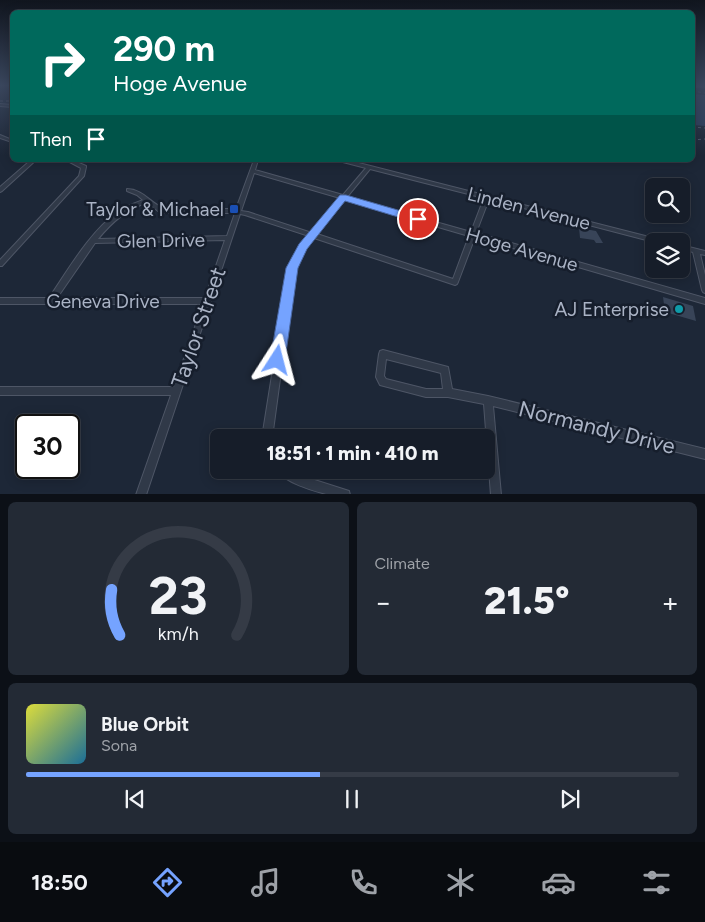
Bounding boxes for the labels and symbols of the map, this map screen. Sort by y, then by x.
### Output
street label: Linden Avenue [465,182,593,235]
place label: Taylor & Michael [86,198,224,221]
pin [397,198,439,240]
marker: Taylor & Michael [228,203,240,215]
street label: Hoge Avenue [463,222,581,276]
street label: Glen Drive [117,228,205,253]
street label: Taylor Street [165,263,232,391]
street label: Geneva Drive [46,290,160,313]
place label: AJ Enterprise [555,298,669,321]
marker: AJ Enterprise [673,303,685,315]
position arrow [250,333,302,385]
street label: Normandy Drive [516,395,678,460]
speed limit sign: 30 [15,414,80,479]

